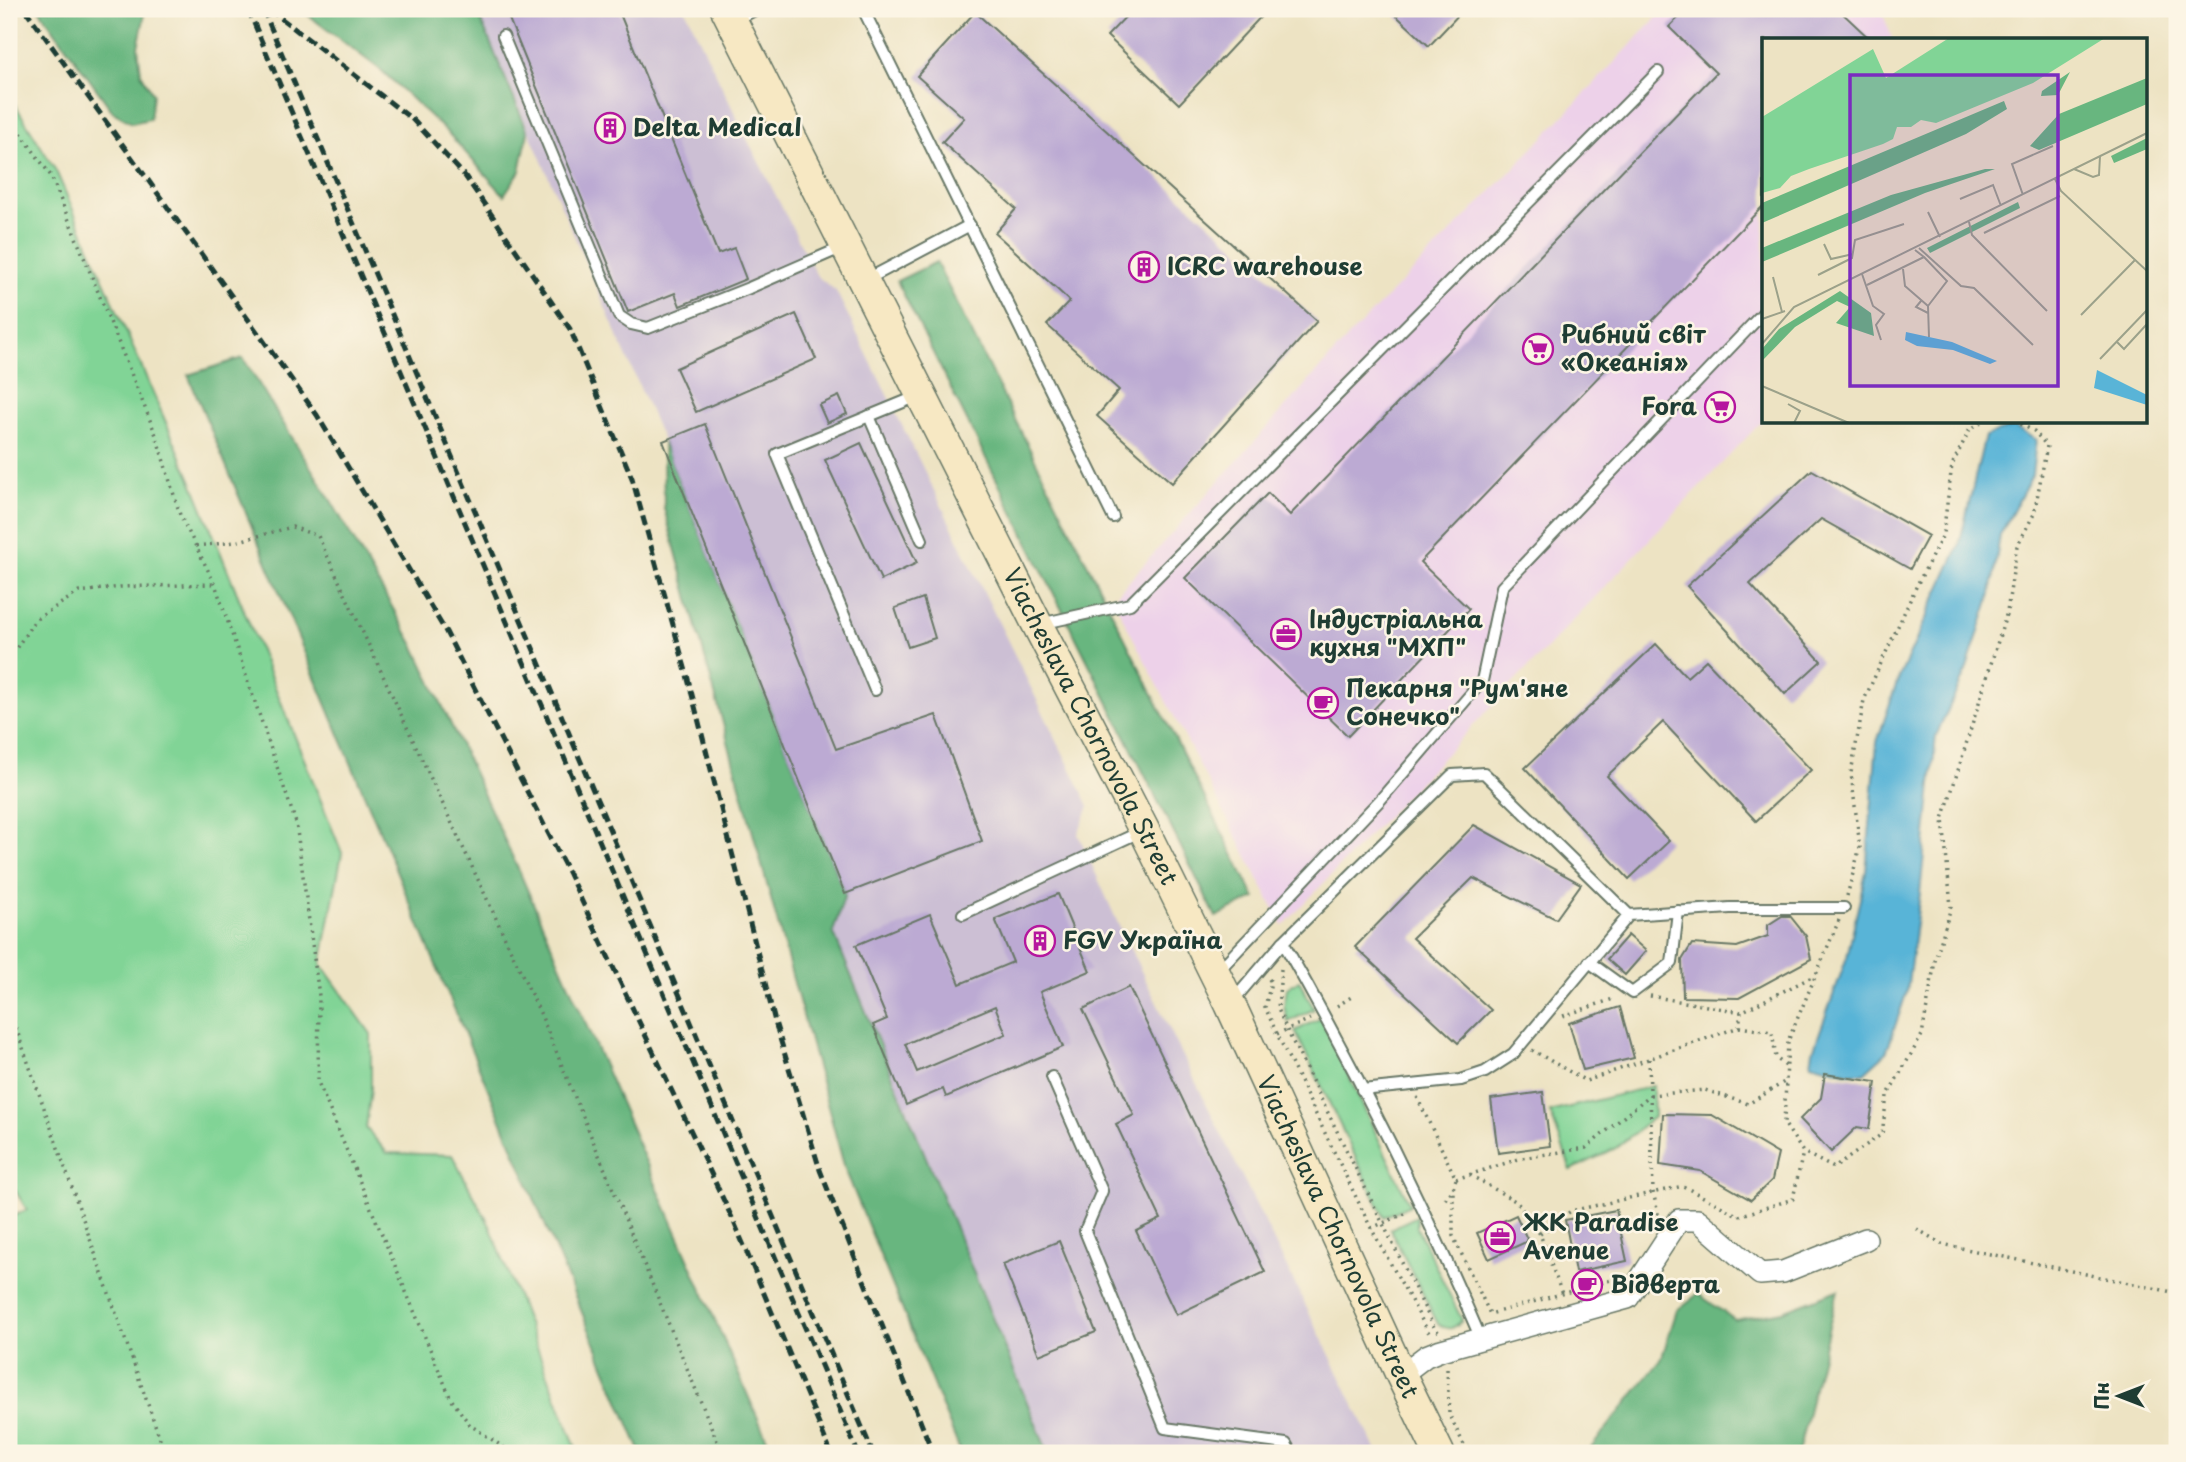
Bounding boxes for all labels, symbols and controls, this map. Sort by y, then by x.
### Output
inset map [1762,38,2148,424]
place label: Delta Medical [633,108,802,144]
building icon: Delta Medical [593,111,627,145]
place label: ICRC warehouse [1167,247,1363,283]
building icon: ICRC warehouse [1127,250,1161,284]
place label: Рибний світ «Океанія» [1561,315,1706,379]
supermarket icon: Рибний світ «Океанія» [1521,332,1555,366]
place label: Fora [1641,387,1698,423]
supermarket icon: Fora [1703,390,1737,424]
street label: Viacheslava Chornovola Street [996,561,1188,891]
place label: Індустріальна кухня "МХП" [1309,600,1484,664]
office icon: Індустріальна кухня "МХП" [1269,617,1303,651]
place label: Пекарня "Рум'яне Сонечко" [1346,669,1568,733]
cafe icon: Пекарня "Рум'яне Сонечко" [1306,686,1340,720]
place label: FGV Україна [1063,921,1223,957]
building icon: FGV Україна [1023,924,1057,958]
street label: Viacheslava Chornovola Street [1249,1069,1430,1404]
place label: ЖК Paradise Avenue [1522,1203,1679,1267]
office icon: ЖК Paradise Avenue [1483,1220,1517,1254]
place label: Відверта [1610,1265,1721,1301]
cafe icon: Відверта [1570,1268,1604,1302]
north arrow [2084,1360,2154,1430]
text: Пн [2087,1382,2115,1410]

